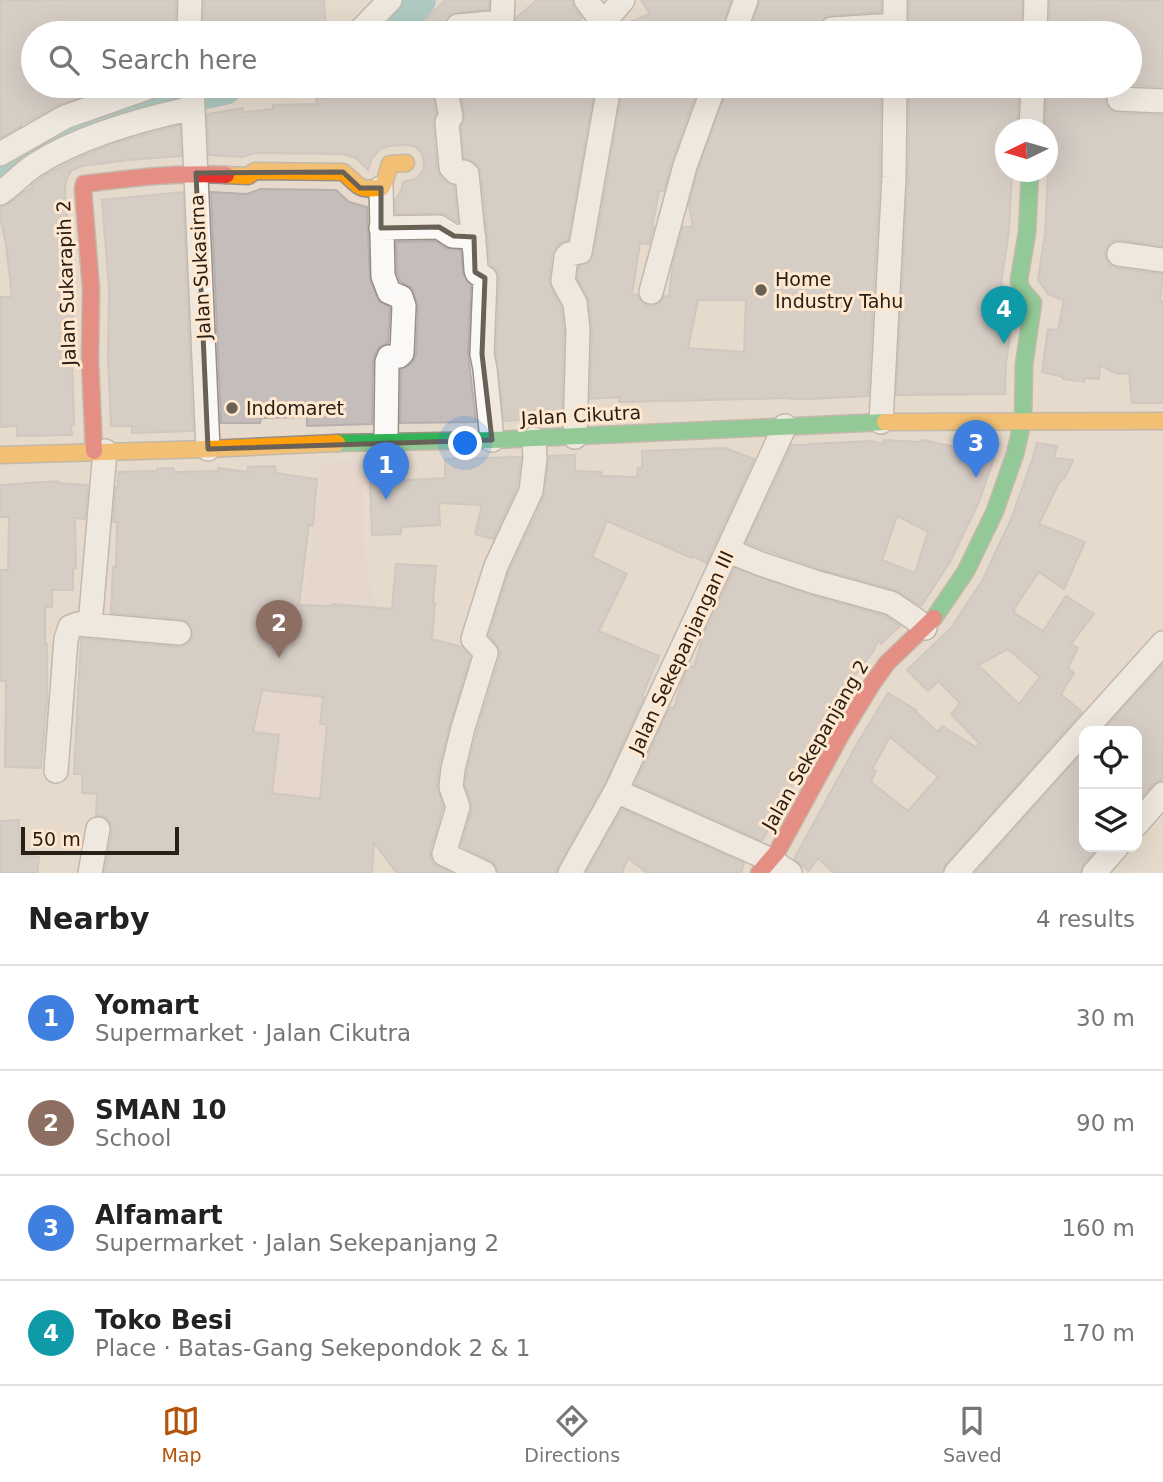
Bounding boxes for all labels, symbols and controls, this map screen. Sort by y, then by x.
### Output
search box [21,21,1142,98]
icon: search [45,41,83,79]
text: Search here [101,45,257,75]
north arrow [995,119,1058,182]
street label: Jalan Sukasirna [185,194,215,341]
street label: Jalan Sukarapih 2 [52,200,80,367]
place label: Home Industry Tahu [775,268,903,312]
marker: Home Industry Tahu [753,282,769,298]
pin: 4 [981,286,1027,344]
place label: Indomaret [246,397,344,419]
marker: Indomaret [224,400,240,416]
street label: Jalan Cikutra [519,401,642,429]
pin: 3 [953,420,999,478]
your location [448,426,482,460]
pin: 1 [363,442,409,500]
street label: Jalan Sekepanjangan III [624,547,738,758]
pin: 2 [256,600,302,658]
street label: Jalan Sekepanjang 2 [757,656,873,835]
map controls [1079,726,1142,852]
button: locate [1079,726,1142,789]
button: layers [1079,789,1142,852]
scale bar [21,824,178,856]
text: 50 m [32,828,81,850]
text: Nearby [28,901,150,936]
text: 4 results [1036,906,1135,932]
text: Yomart [95,990,199,1020]
text: 1 [43,1005,59,1031]
text: 30 m [1076,1005,1135,1031]
text: Supermarket · Jalan Cikutra [95,1020,411,1046]
text: SMAN 10 [95,1095,227,1125]
text: 2 [43,1110,59,1136]
text: 90 m [1076,1110,1135,1136]
text: School [95,1125,171,1151]
text: Alfamart [95,1200,223,1230]
text: 3 [43,1215,59,1241]
text: 160 m [1061,1215,1135,1241]
text: Supermarket · Jalan Sekepanjang 2 [95,1230,499,1256]
text: Toko Besi [95,1305,233,1335]
text: 4 [43,1320,59,1346]
text: 170 m [1061,1320,1135,1346]
text: Place · Batas-Gang Sekepondok 2 & 1 [95,1335,530,1361]
tab: Map [161,1402,202,1466]
tab: Directions [524,1402,620,1466]
tab: Saved [943,1402,1002,1466]

